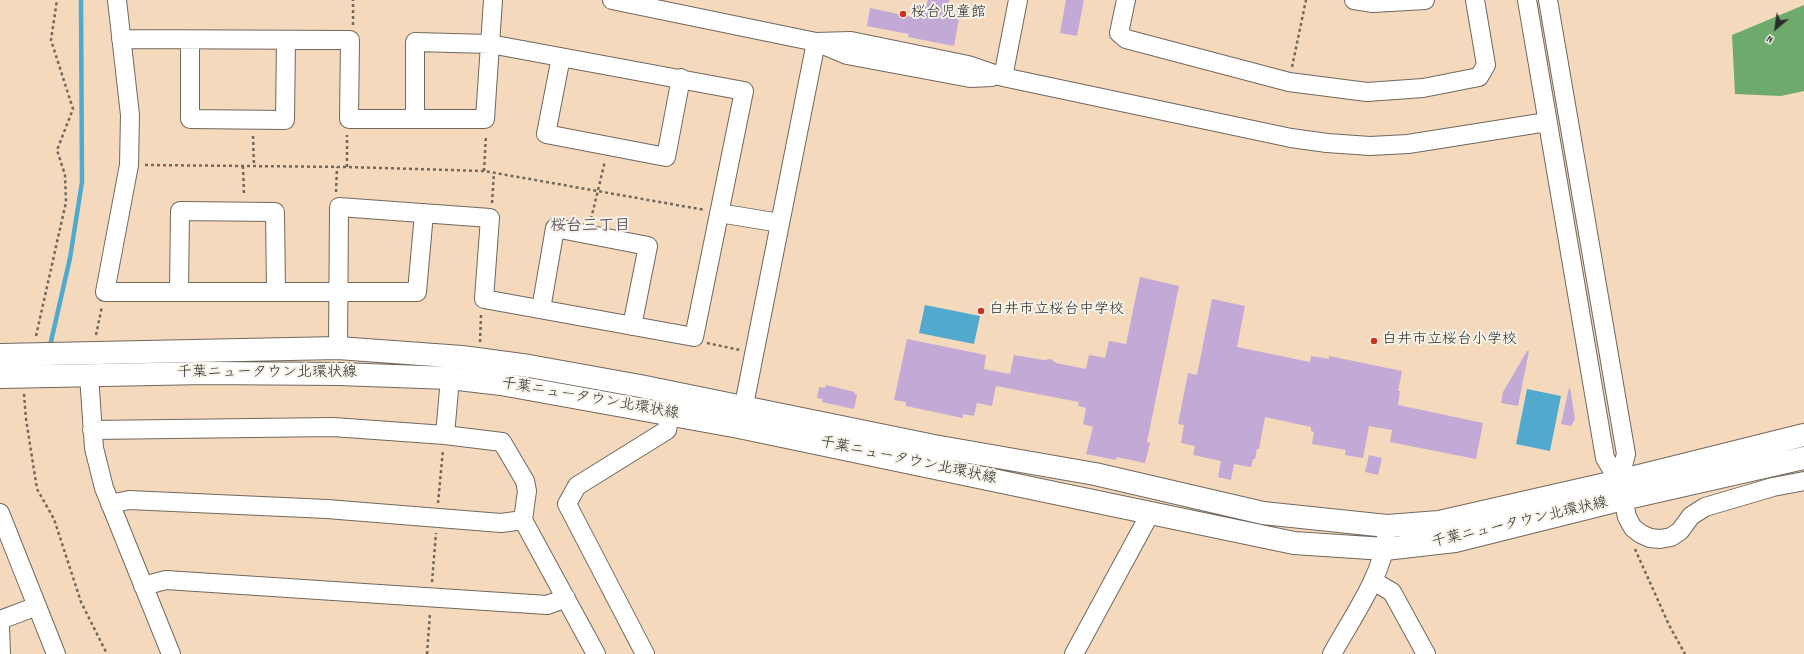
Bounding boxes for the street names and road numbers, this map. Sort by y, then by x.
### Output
street label: 千葉ニュータウン北環状線 [177,365,357,383]
street label: 千葉ニュータウン北環状線 [500,376,680,424]
street label: 千葉ニュータウン北環状線 [818,434,998,490]
street label: 千葉ニュータウン北環状線 [1430,495,1610,553]

